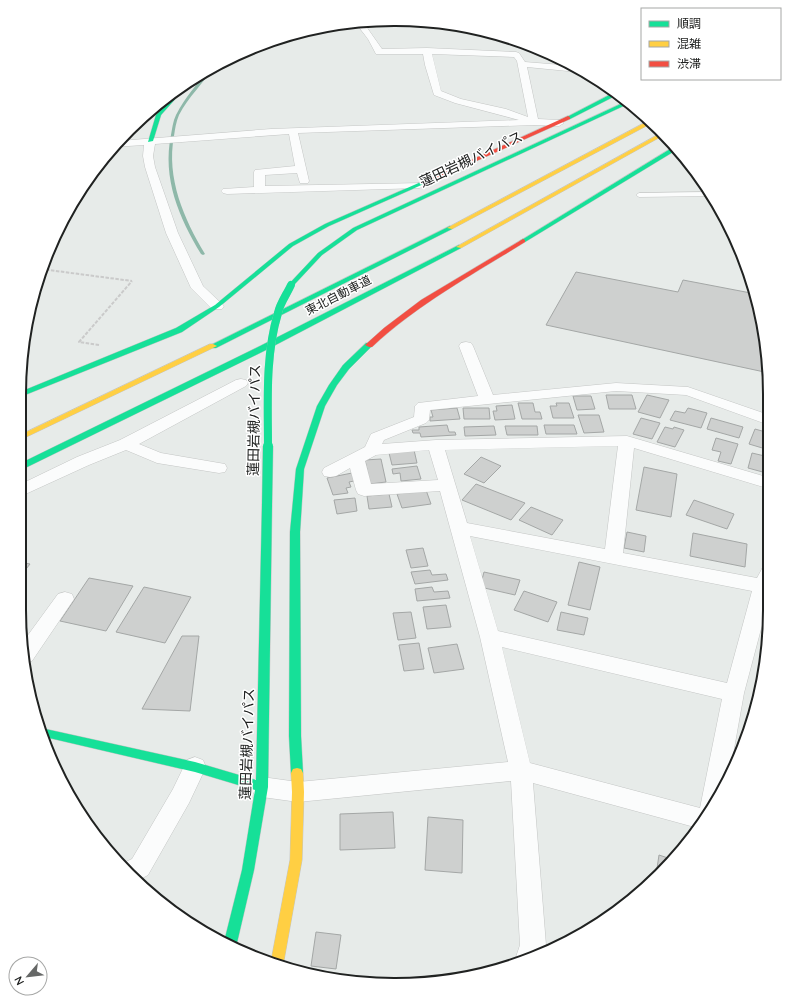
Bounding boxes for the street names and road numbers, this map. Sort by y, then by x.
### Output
street label: 蓮田岩槻バイパス [417,127,525,191]
street label: 東北自動車道 [303,272,373,318]
street label: 蓮田岩槻バイパス [244,364,264,476]
street label: 蓮田岩槻バイパス [236,688,258,800]

